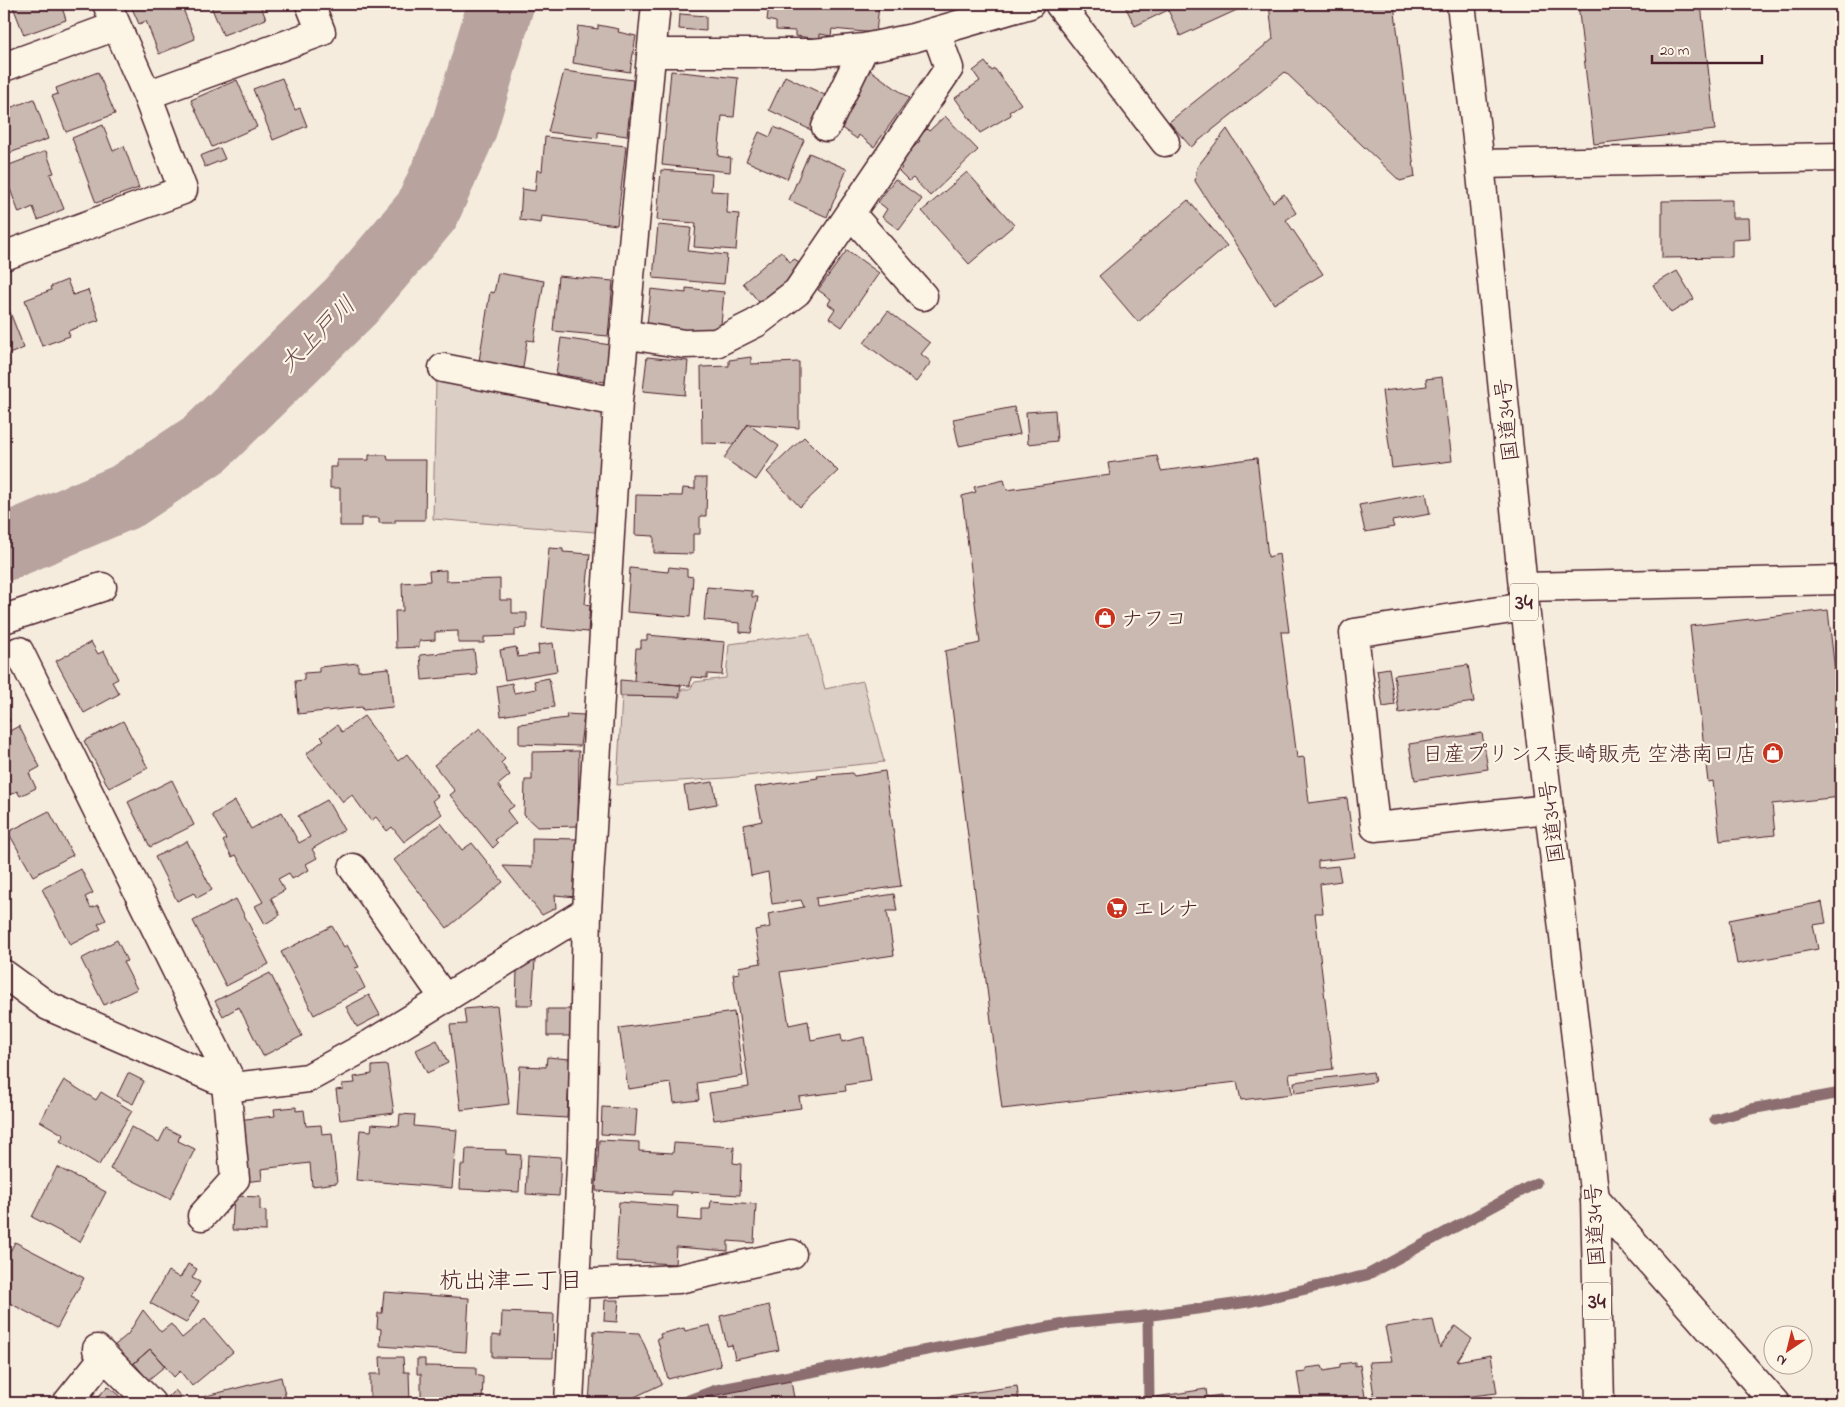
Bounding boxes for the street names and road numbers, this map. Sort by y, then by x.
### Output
street label: 国道34号 [1489,376,1529,463]
road number: 34 [1510,584,1538,620]
street label: 国道34号 [1533,778,1575,865]
street label: 国道34号 [1579,1182,1615,1268]
road number: 34 [1583,1282,1611,1320]

